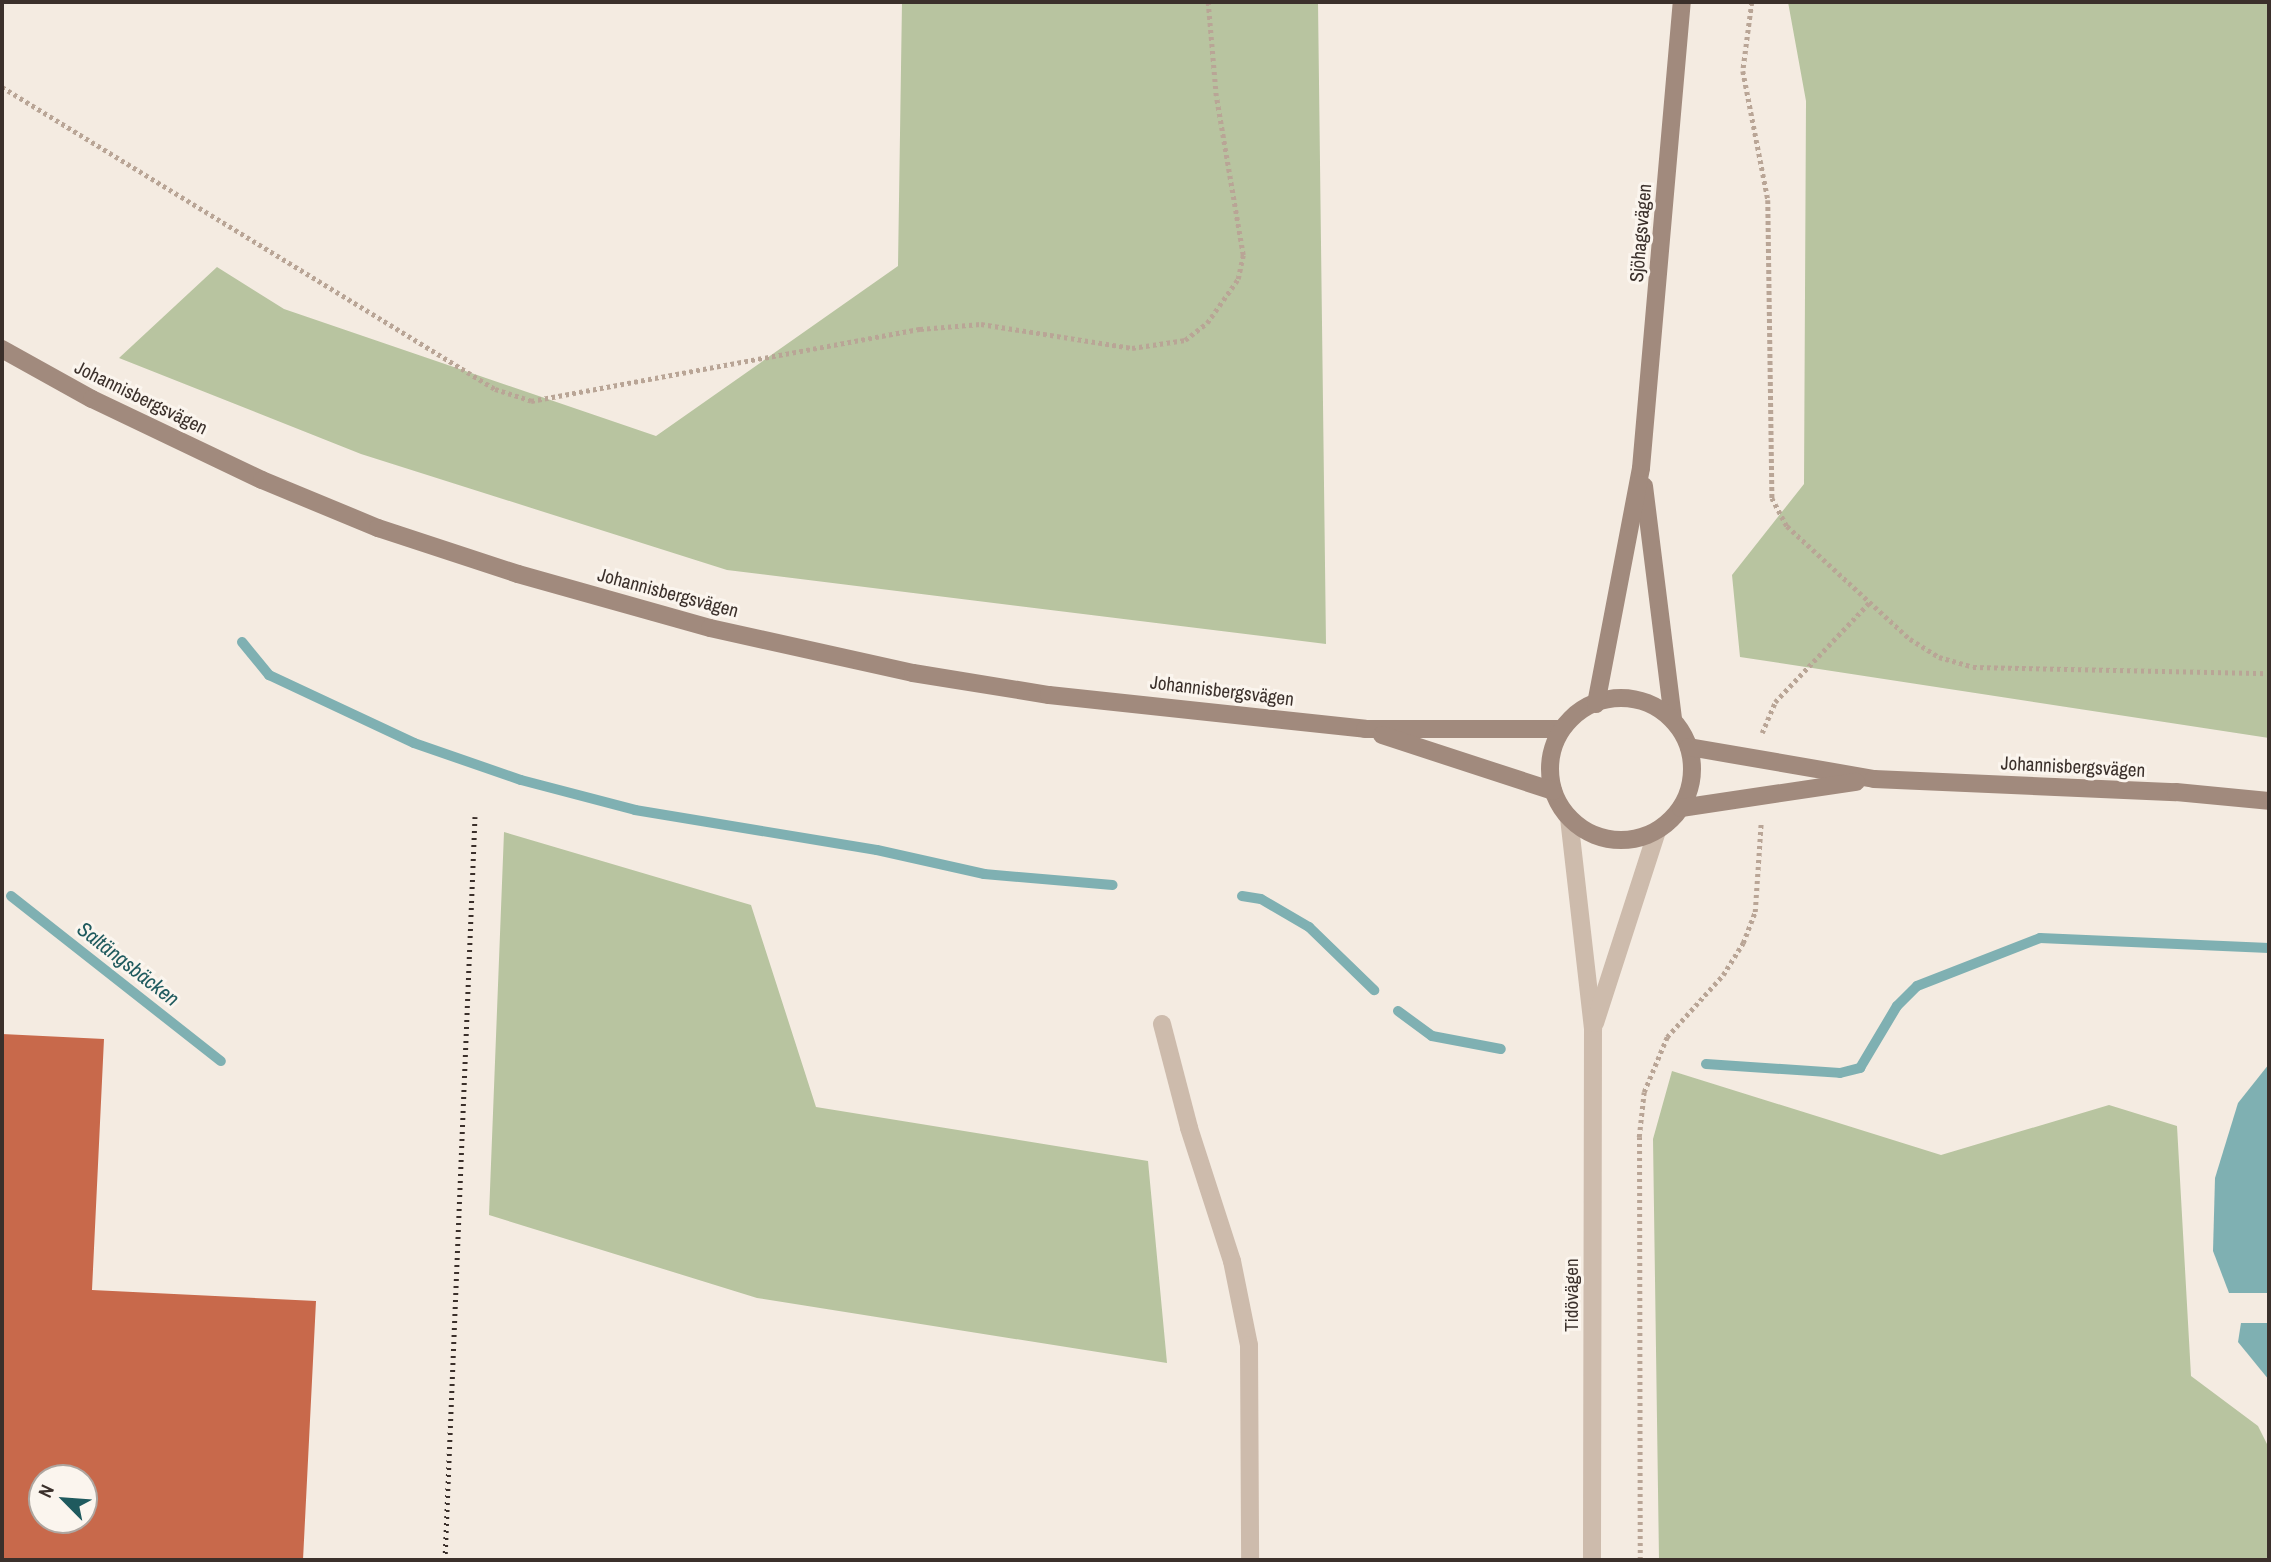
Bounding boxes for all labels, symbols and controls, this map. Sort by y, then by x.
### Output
street label: Sjöhagsvägen [1625,183,1657,283]
street label: Johannisbergsvägen [71,356,211,440]
street label: Johannisbergsvägen [595,563,741,623]
street label: Johannisbergsvägen [1149,671,1295,711]
street label: Johannisbergsvägen [2000,752,2146,782]
water label: Saltängsbäcken [72,916,184,1012]
street label: Tidövägen [1561,1258,1583,1332]
north arrow [28,1464,98,1534]
text: N [32,1480,60,1502]

